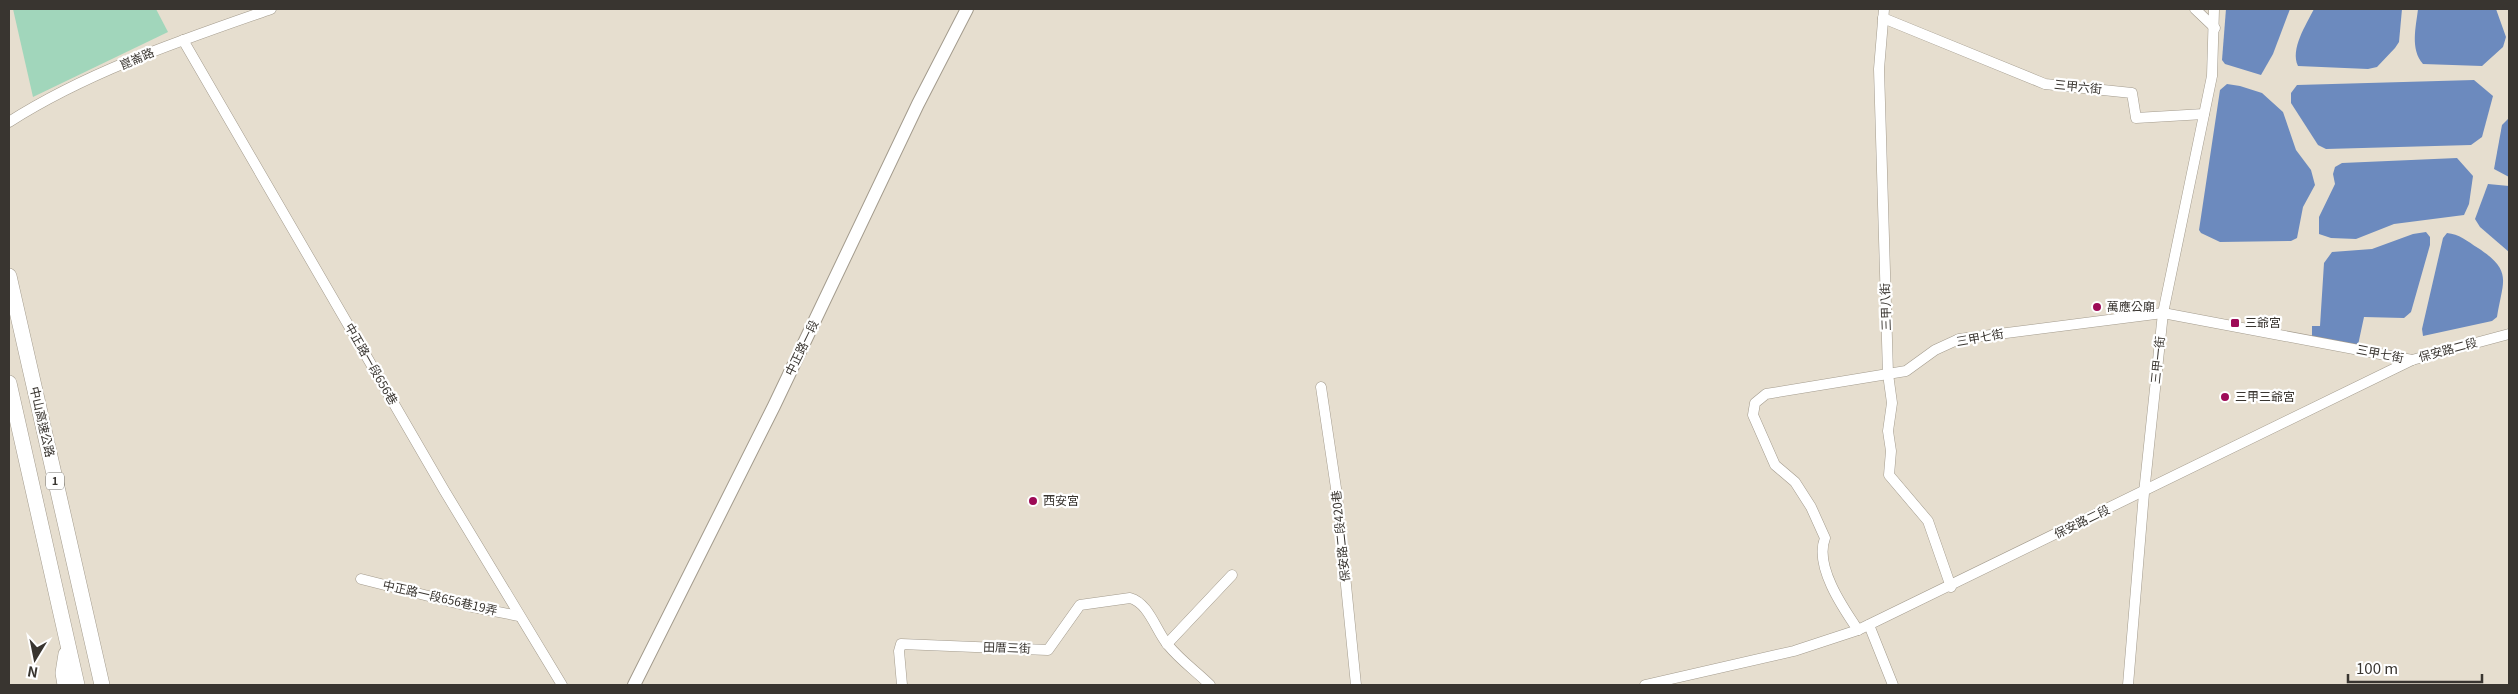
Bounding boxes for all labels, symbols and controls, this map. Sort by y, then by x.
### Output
street label: 崑崙路 [117,43,156,72]
street label: 三甲六街 [2053,75,2103,96]
street label: 三甲八街 [1875,283,1894,331]
place label: 萬應公廟 [2107,297,2155,314]
marker: 萬應公廟 [2091,301,2103,313]
place label: 三爺宮 [2245,313,2281,330]
street label: 中正路一段 [780,317,821,378]
marker: 三爺宮 [2229,317,2241,329]
street label: 中正路一段656巷 [342,319,403,407]
street label: 三甲七街 [1955,324,2005,349]
street label: 保安路二段 [2416,333,2479,365]
street label: 三甲一街 [2146,335,2167,385]
street label: 三甲七街 [2355,340,2405,365]
street label: 中山高速公路 [27,385,60,459]
place label: 三甲三爺宮 [2235,387,2295,404]
marker: 三甲三爺宮 [2219,391,2231,403]
road number: 1 [46,472,64,490]
street label: 保安路二段420巷 [1326,490,1353,583]
place label: 西安宮 [1043,491,1079,508]
marker: 西安宮 [1027,495,1039,507]
street label: 保安路二段 [2051,500,2112,541]
street label: 中正路一段656巷19弄 [381,575,499,618]
north arrow [10,634,60,684]
street label: 田厝三街 [983,637,1031,656]
scale bar [2348,652,2482,684]
text: 100 m [2356,657,2398,678]
text: N [26,662,39,684]

